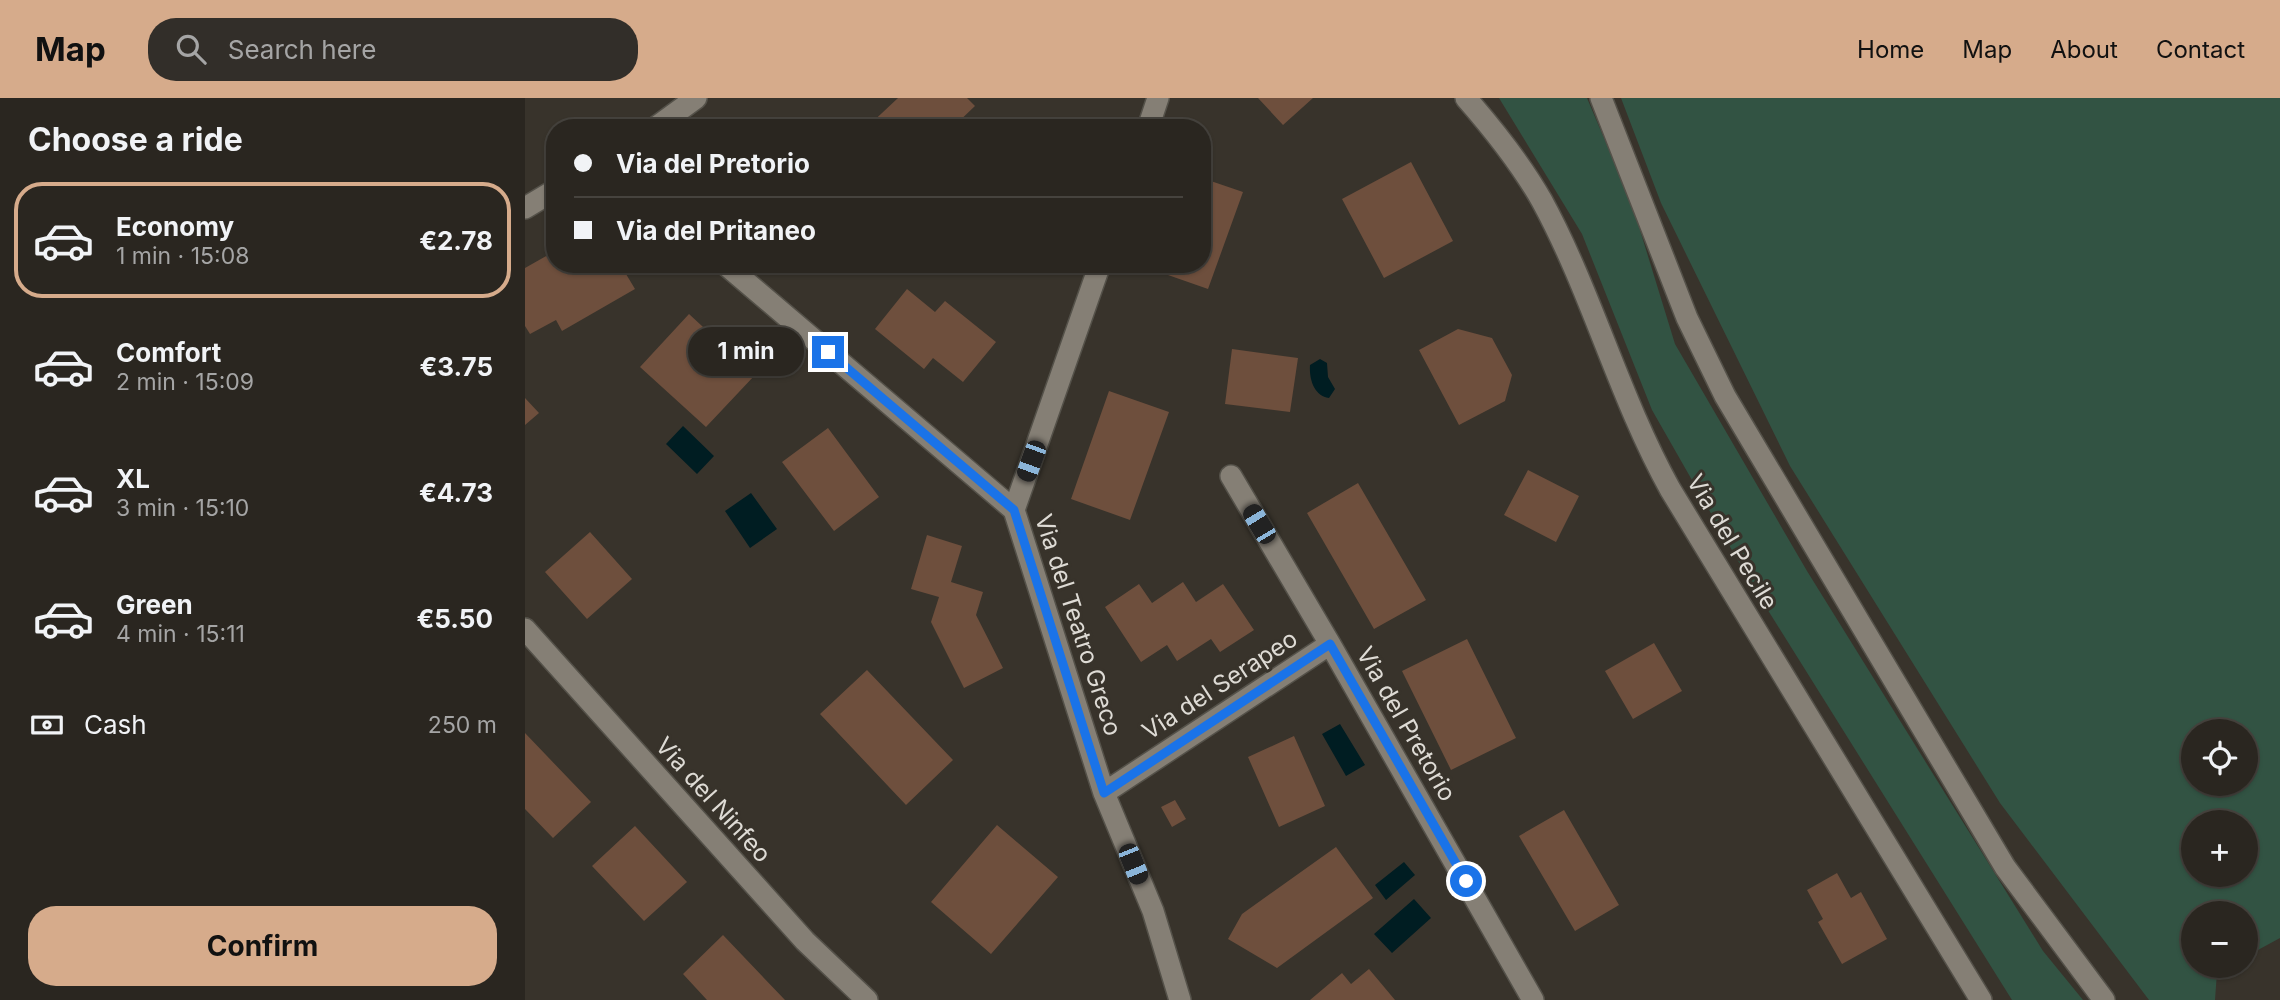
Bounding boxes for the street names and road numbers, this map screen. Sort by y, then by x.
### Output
street label: Via del Pecile [1681,469,1784,615]
street label: Via del Teatro Greco [1029,510,1128,739]
street label: Via del Serapeo [1137,624,1303,745]
street label: Via del Pretorio [1351,641,1462,806]
street label: Via del Ninfeo [650,731,777,868]

